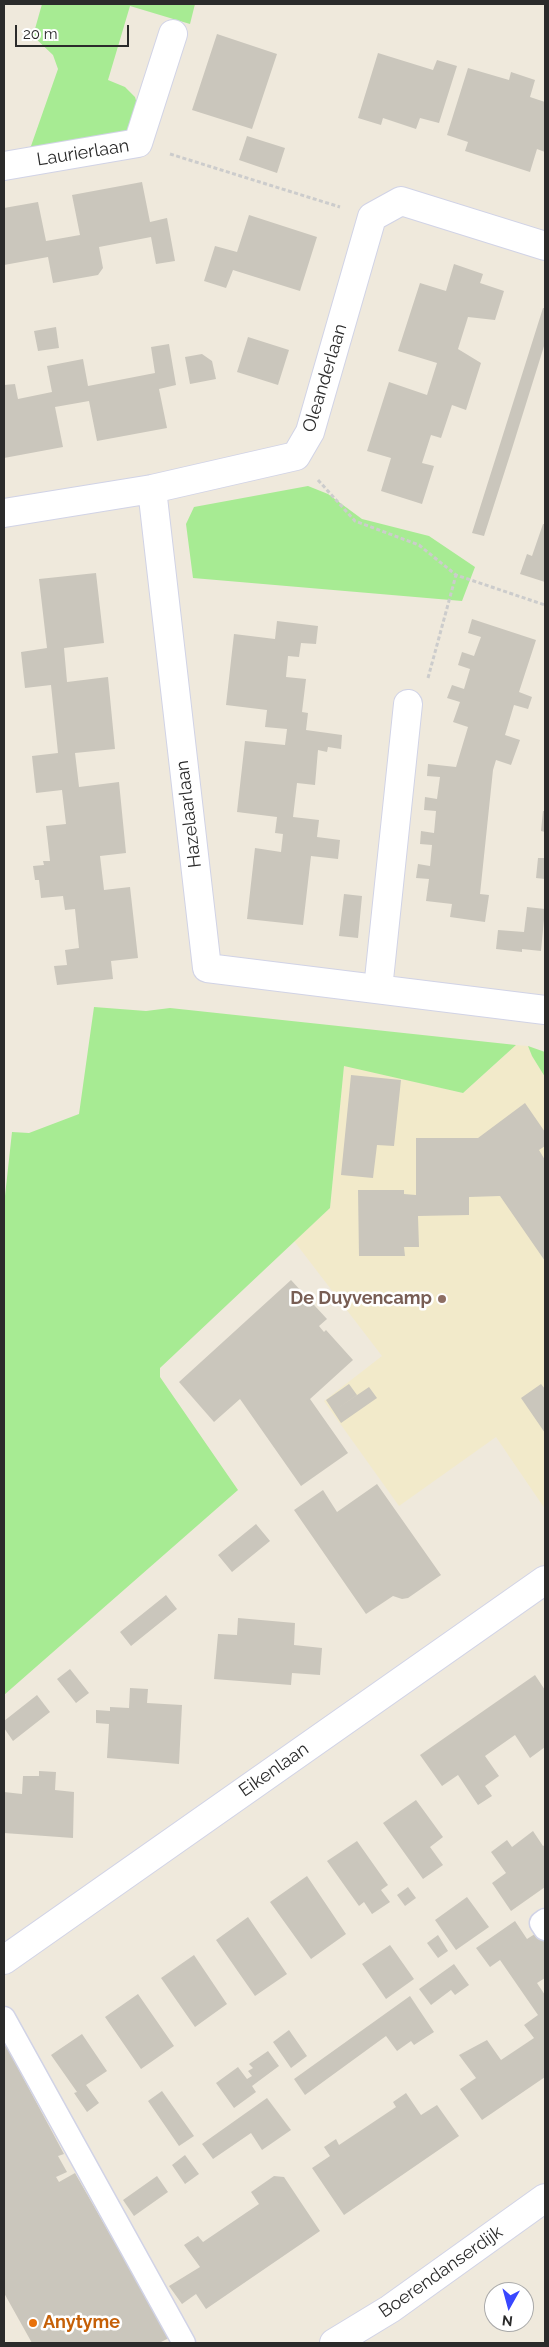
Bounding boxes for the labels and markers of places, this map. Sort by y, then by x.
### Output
place label: De Duyvencamp [290,1288,432,1310]
marker: De Duyvencamp [436,1293,448,1305]
place label: Anytyme [43,2312,120,2334]
marker: Anytyme [27,2317,39,2329]

